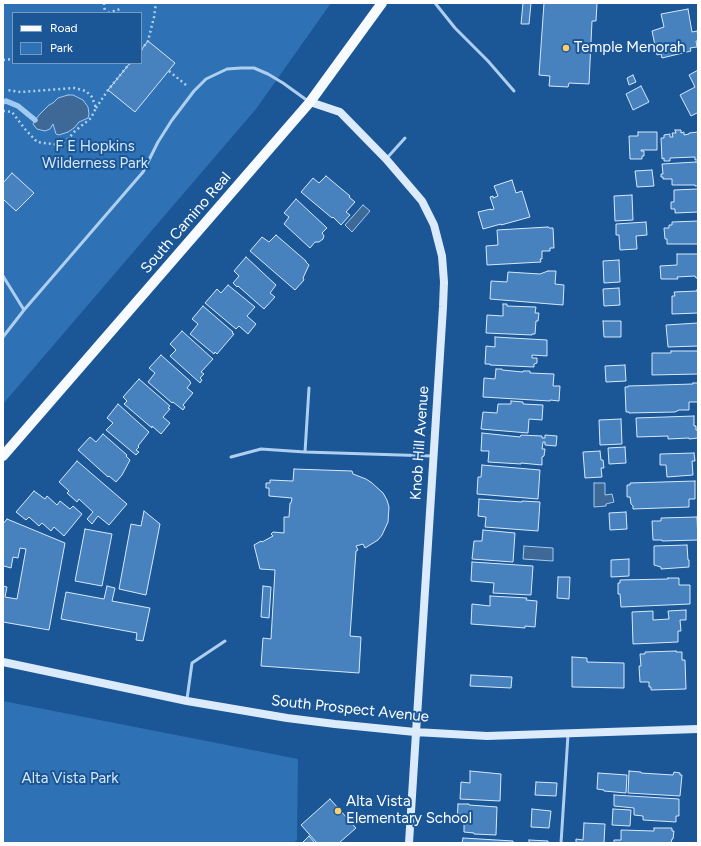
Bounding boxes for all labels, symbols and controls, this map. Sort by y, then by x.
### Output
legend [12,12,142,64]
text: Road [50,21,78,35]
place label: Temple Menorah [574,39,685,57]
text: Park [50,41,73,55]
marker: Temple Menorah [561,43,571,53]
park label: F E Hopkins Wilderness Park [42,138,148,173]
street label: South Camino Real [137,169,235,277]
street label: Knob Hill Avenue [407,385,433,501]
street label: South Prospect Avenue [270,692,430,726]
park label: Alta Vista Park [22,770,118,788]
place label: Alta Vista Elementary School [346,793,472,828]
marker: Alta Vista Elementary School [333,806,343,816]

